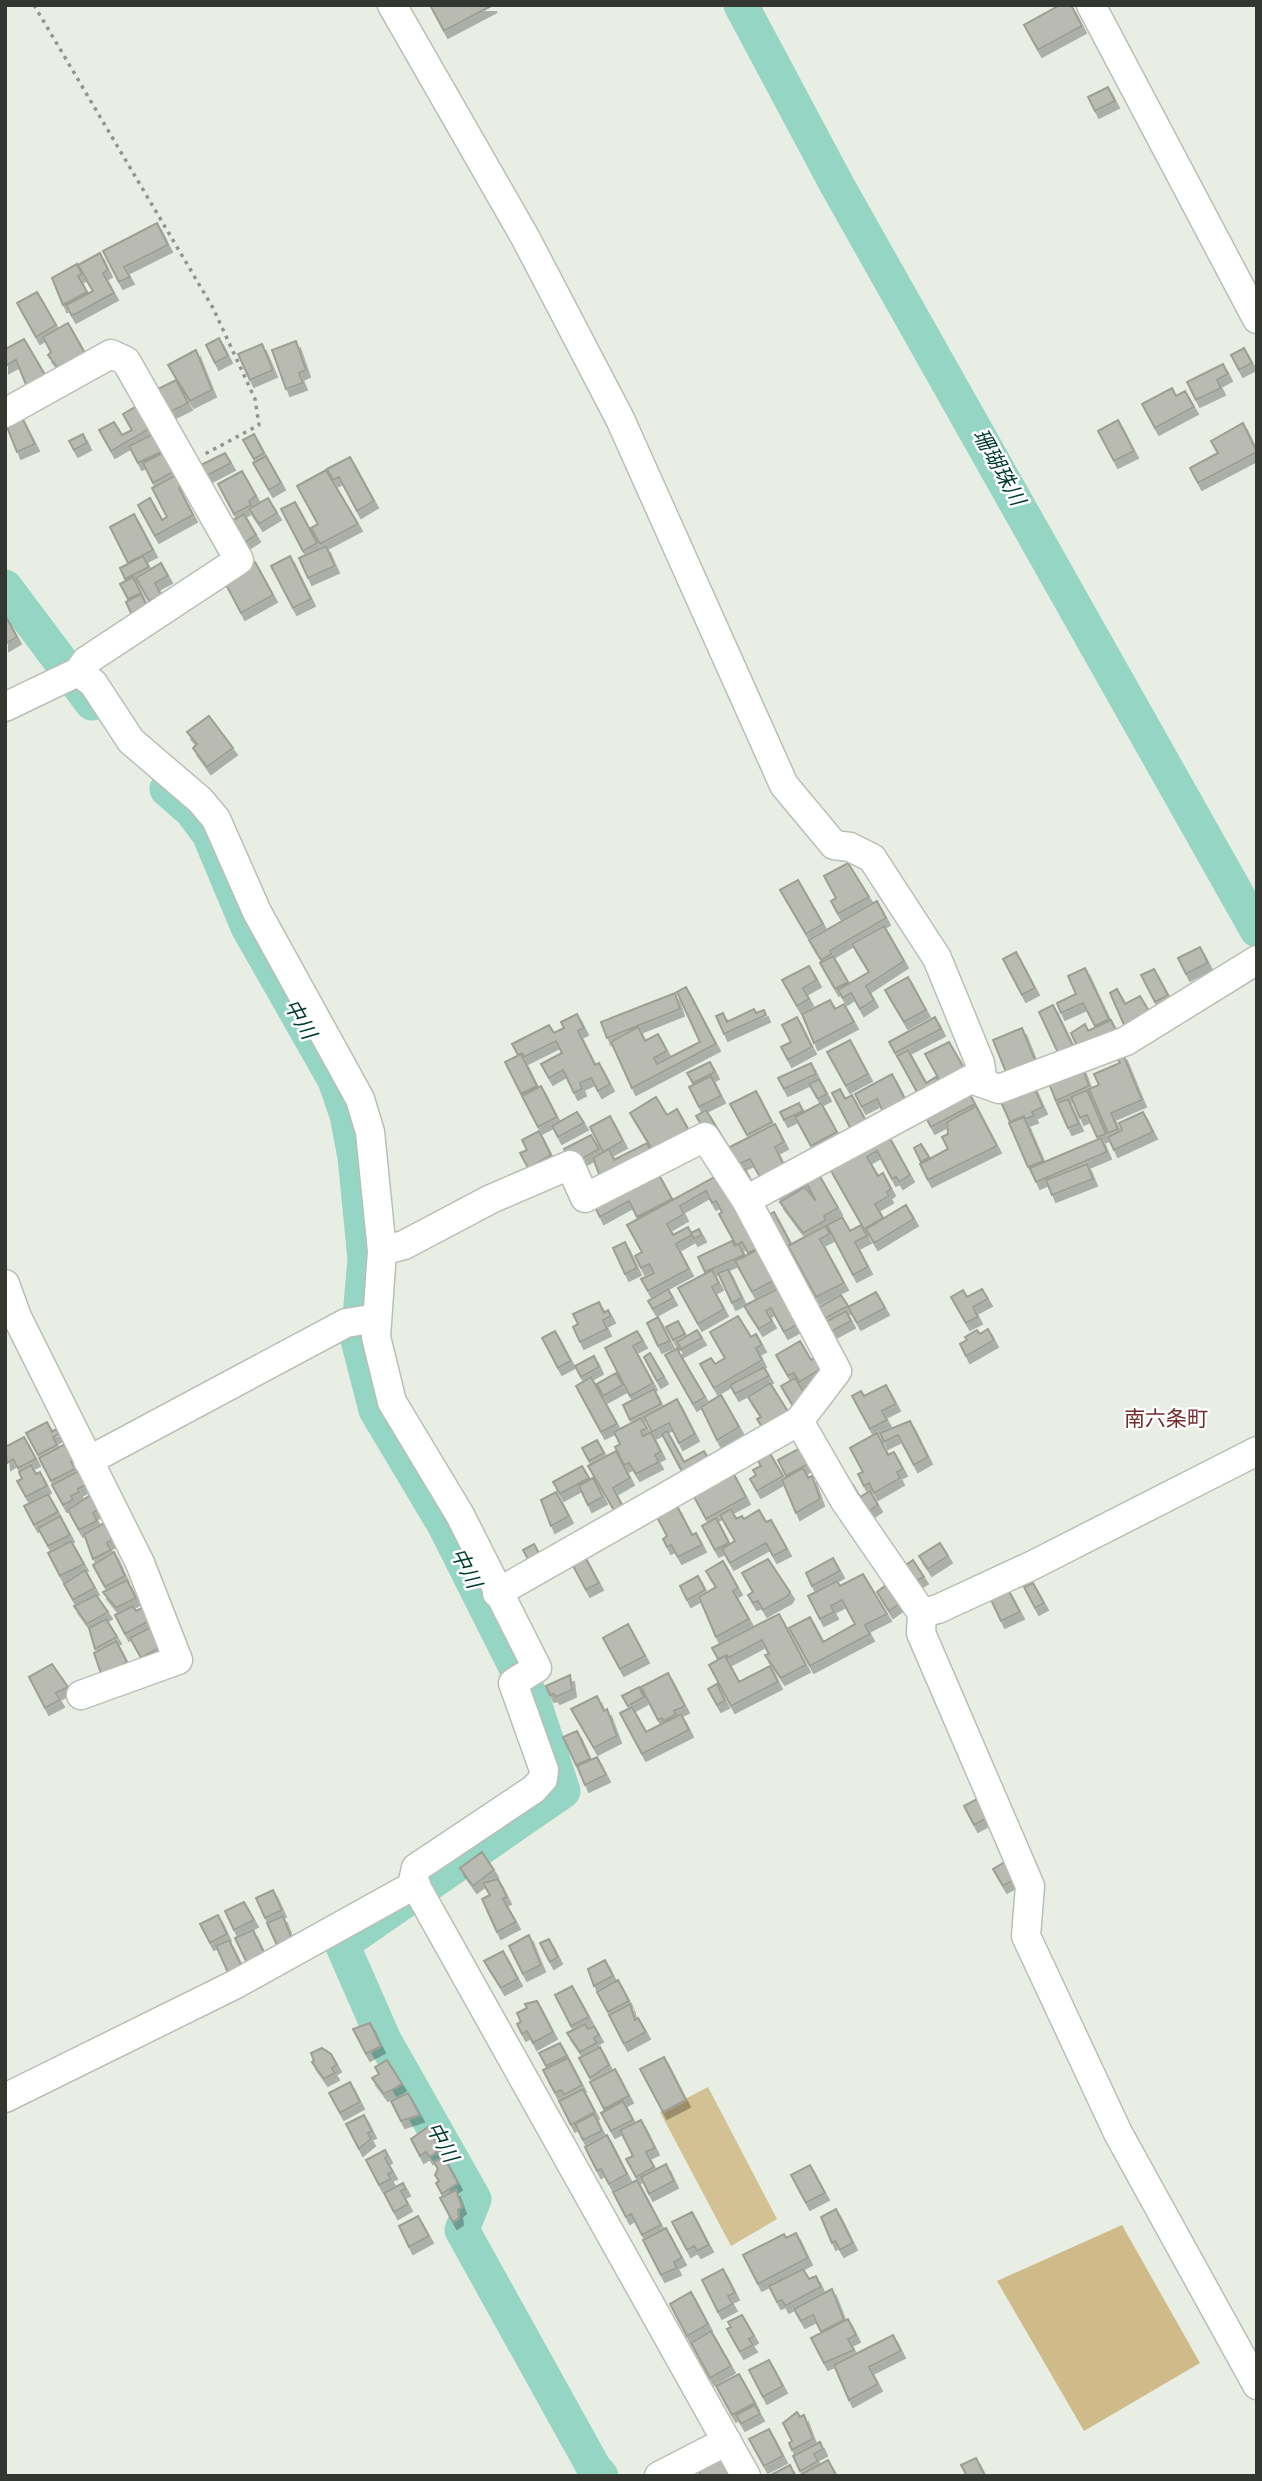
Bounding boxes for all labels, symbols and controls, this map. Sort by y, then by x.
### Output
water label: 珊瑚珠川 [966,423,1033,513]
water label: 中川 [277,993,324,1046]
district label: 南六条町 [1124,1404,1208,1434]
water label: 中川 [443,1542,490,1595]
water label: 中川 [419,2116,466,2169]

